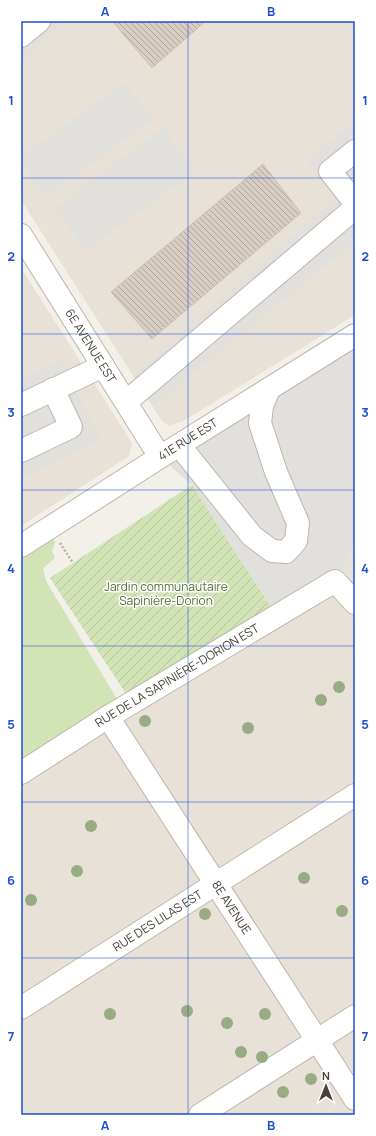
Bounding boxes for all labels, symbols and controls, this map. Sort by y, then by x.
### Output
text: A [101,2,110,20]
text: B [267,2,275,20]
text: 1 [8,91,14,109]
text: 1 [362,91,368,109]
text: 2 [7,247,15,265]
text: 2 [361,247,369,265]
street label: 6E AVENUE EST [61,305,121,387]
text: 3 [7,403,15,421]
text: 3 [361,403,369,421]
street label: 41E RUE EST [155,414,221,464]
text: 4 [7,559,15,577]
text: 4 [361,559,369,577]
park label: Jardin communautaire Sapinière-Dorion [104,578,228,609]
street label: RUE DE LA SAPINIÈRE-DORION EST [92,619,263,731]
text: 5 [7,715,15,733]
text: 5 [361,715,369,733]
text: 6 [7,871,15,889]
text: 6 [361,871,369,889]
street label: 8E AVENUE [208,877,255,938]
street label: RUE DES LILAS EST [109,885,206,955]
text: 7 [8,1027,15,1045]
text: 7 [362,1027,369,1045]
north arrow [306,1066,346,1106]
text: N [322,1068,330,1083]
text: A [101,1116,110,1134]
text: B [267,1116,275,1134]

